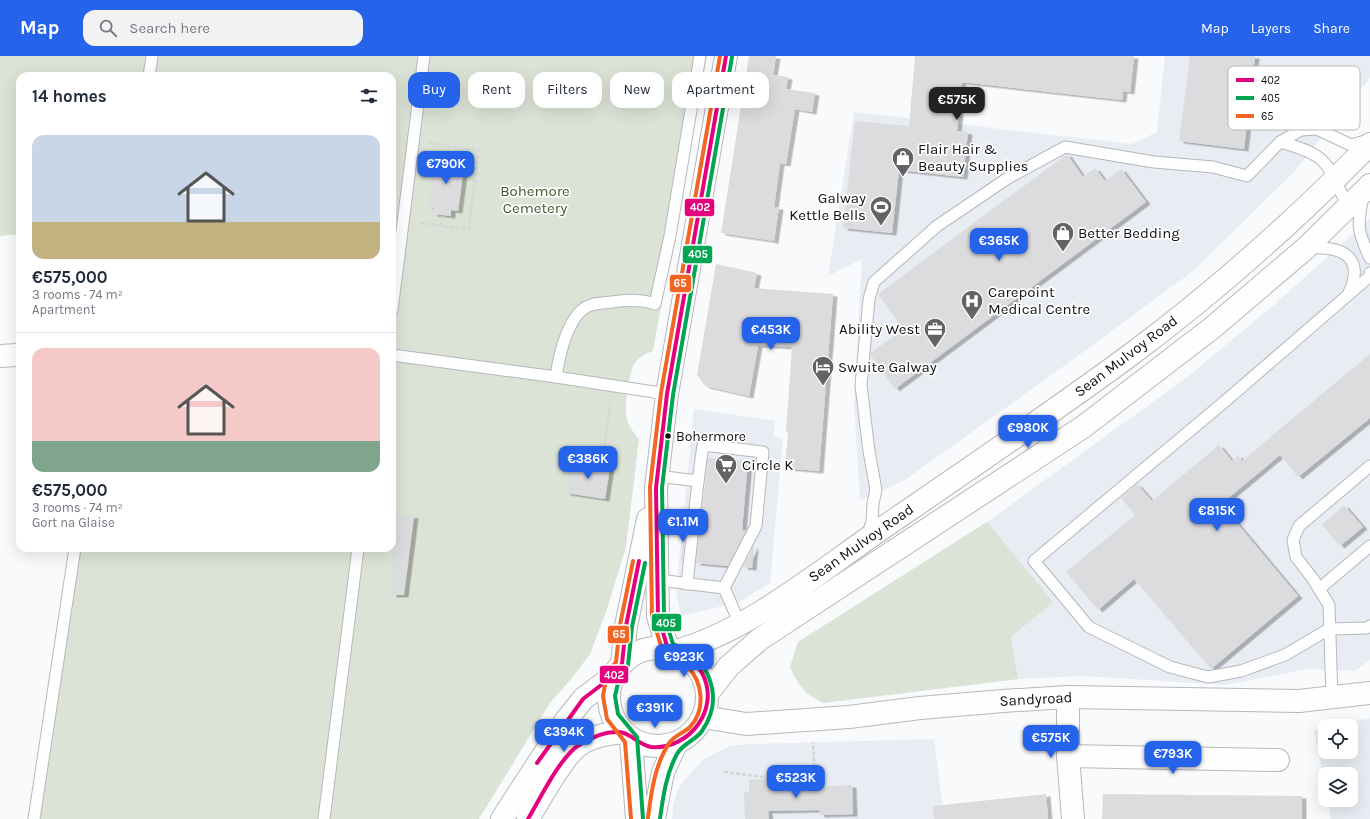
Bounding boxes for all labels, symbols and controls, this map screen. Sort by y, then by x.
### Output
search box [83,10,363,46]
text: Map [20,17,59,39]
icon: search [97,17,119,39]
text: Search here [129,19,210,37]
text: Map [1201,20,1229,37]
text: Layers [1251,20,1291,37]
text: Share [1313,20,1350,37]
legend [1228,66,1360,130]
chip: Buy [408,72,460,108]
chip: Rent [468,72,525,108]
chip: Filters [533,72,602,108]
chip: New [610,72,664,108]
chip: Apartment [672,72,769,108]
text: 402 [1261,74,1280,87]
icon: filters [358,85,380,107]
text: 14 homes [32,86,107,106]
pin: €575K [929,87,985,121]
text: €575K [938,92,976,107]
text: 405 [1261,92,1280,105]
text: 65 [1261,110,1274,123]
place label: Flair Hair & Beauty Supplies [918,140,1029,175]
shop icon: Flair Hair & Beauty Supplies [890,145,916,178]
pin: €790K [418,151,474,185]
text: €790K [426,156,466,171]
icon: home [170,161,242,233]
park label: Bohemore Cemetery [500,182,570,217]
place label: Galway Kettle Bells [789,189,866,224]
sports icon: Galway Kettle Bells [868,194,894,227]
line badge: 402 [684,198,715,217]
text: 402 [690,201,710,214]
shop icon: Better Bedding [1050,220,1076,253]
place label: Better Bedding [1078,224,1180,242]
pin: €365K [971,228,1027,262]
text: €365K [979,233,1019,248]
line badge: 405 [682,245,713,264]
text: 405 [688,248,708,261]
text: €575,000 [32,267,108,287]
line badge: 65 [669,274,692,293]
text: 65 [673,277,687,290]
place label: Carepoint Medical Centre [988,283,1090,318]
text: 3 rooms · 74 m² [32,287,123,302]
hospital icon: Carepoint Medical Centre [959,288,985,321]
text: Apartment [32,302,95,317]
street label: Sean Mulvoy Road [1071,311,1181,401]
office icon: Ability West [922,316,948,349]
pin: €453K [743,317,799,351]
place label: Ability West [839,320,920,338]
text: €453K [751,322,791,337]
hotel icon: Swuite Galway [810,354,836,387]
place label: Swuite Galway [838,358,937,376]
icon: home [170,374,242,446]
pin: €980K [1000,415,1056,449]
text: €980K [1007,420,1049,435]
place label: Bohermore [676,428,746,445]
marker: Bohermore [663,431,673,441]
pin: €386K [560,446,616,480]
text: €386K [567,451,609,466]
supermarket icon: Circle K [713,452,739,485]
place label: Circle K [742,456,793,474]
text: €575,000 [32,480,108,500]
pin: €815K [1189,498,1245,532]
text: 3 rooms · 74 m² [32,500,123,515]
street label: Sean Mulvoy Road [805,500,917,586]
text: €815K [1198,503,1236,518]
pin: €1.1M [655,509,711,543]
text: €1.1M [667,514,699,529]
text: Gort na Glaise [32,515,115,530]
line badge: 405 [651,613,682,632]
text: 405 [656,617,676,630]
line badge: 65 [607,625,630,644]
text: 65 [612,628,626,641]
pin: €923K [656,644,712,678]
text: €923K [664,649,704,664]
line badge: 402 [599,665,629,684]
text: 402 [604,669,624,682]
street label: Sandyroad [999,688,1073,710]
pin: €391K [627,695,683,729]
text: €391K [636,700,674,715]
pin: €394K [536,719,592,753]
map controls [1318,719,1358,807]
button: locate [1318,719,1358,759]
text: €394K [544,724,584,739]
pin: €575K [1023,725,1079,759]
text: €575K [1032,730,1070,745]
pin: €793K [1145,741,1201,775]
text: €793K [1153,746,1193,761]
pin: €523K [768,765,824,799]
button: layers [1318,767,1358,807]
text: €523K [776,770,816,785]

